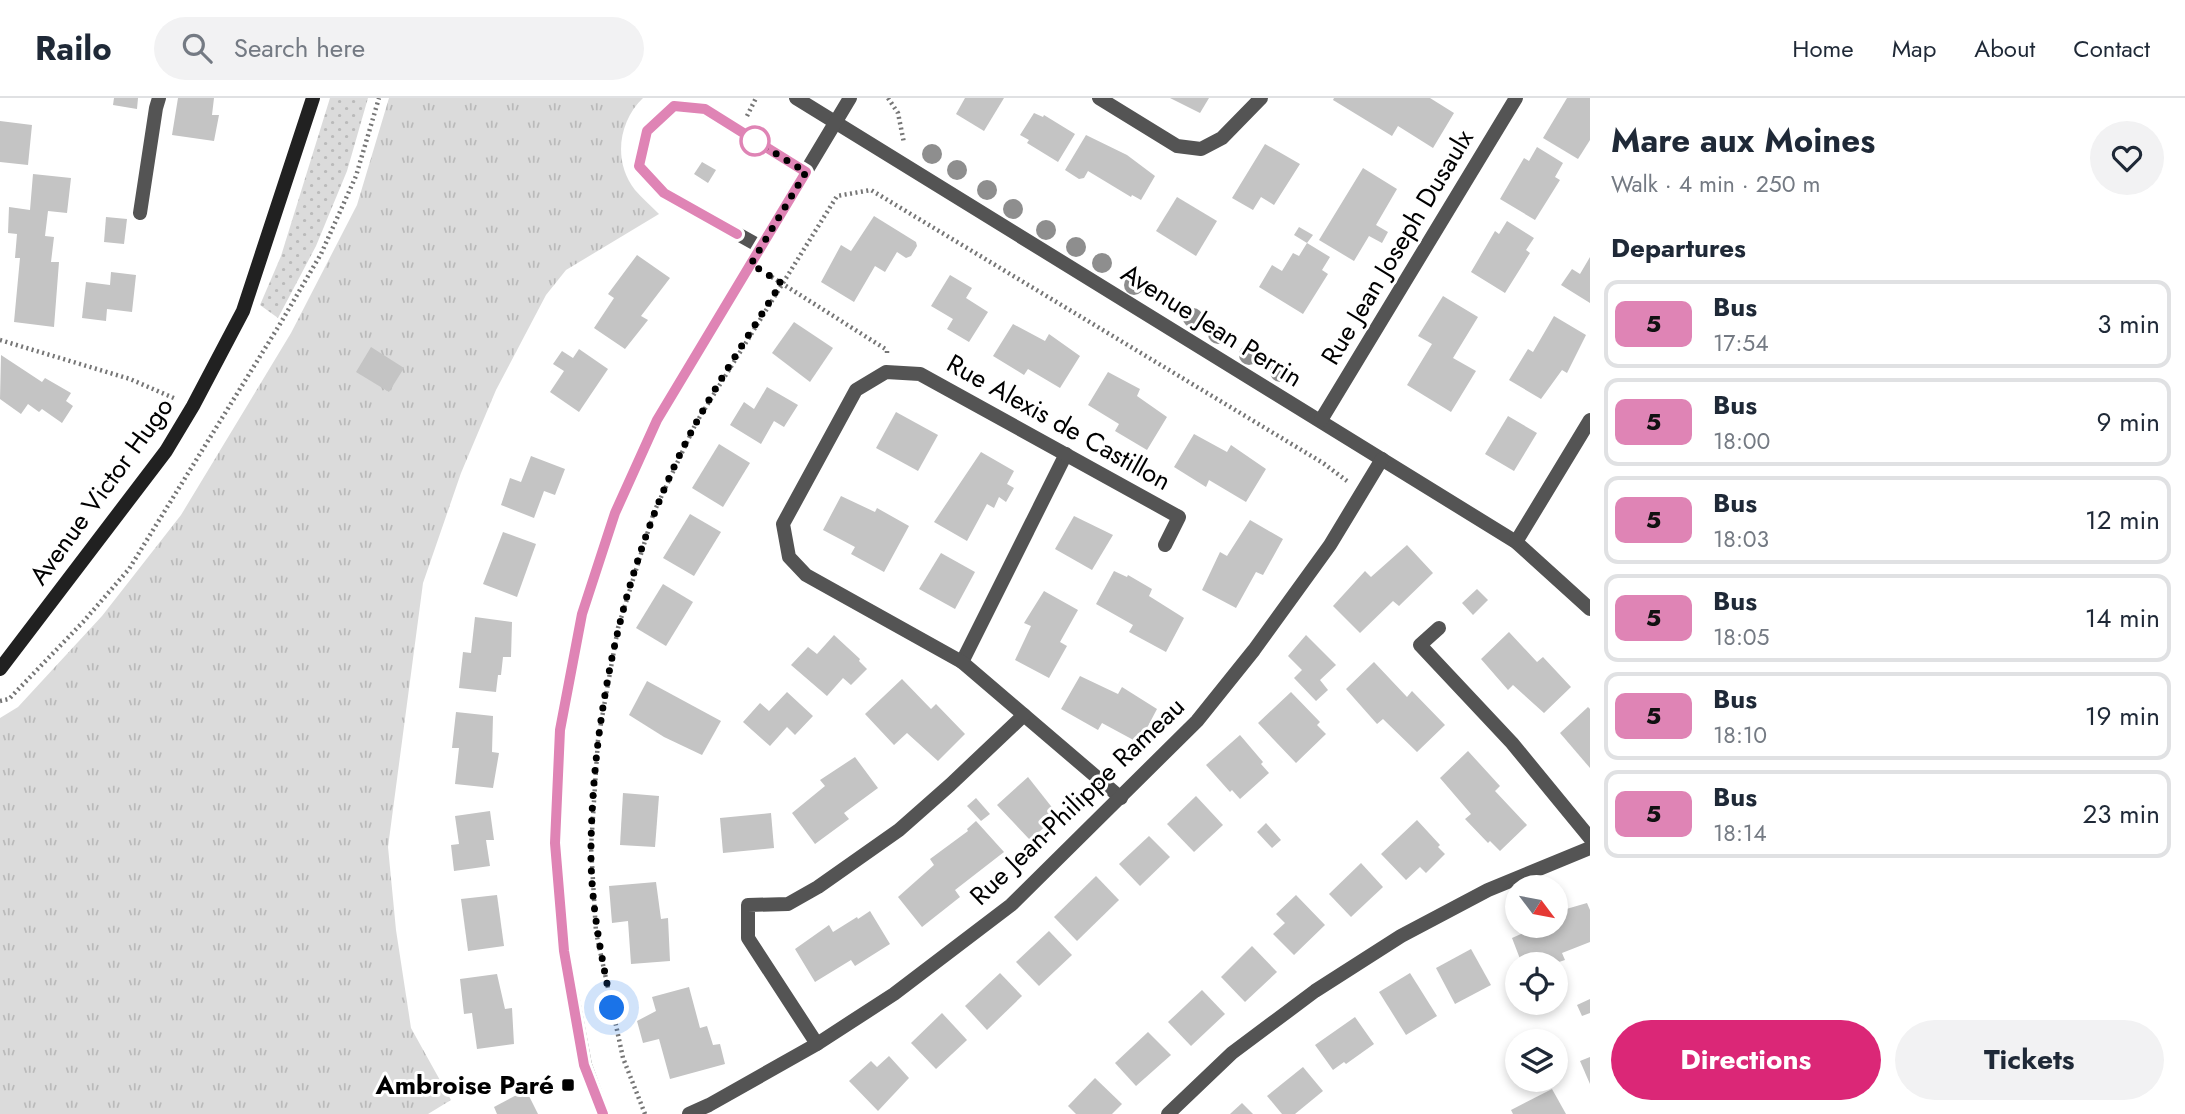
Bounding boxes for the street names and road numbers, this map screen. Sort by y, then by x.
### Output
street label: Rue Jean Joseph Dusaulx [1312,122,1482,372]
street label: Avenue Jean Perrin [1114,254,1310,396]
street label: Rue Alexis de Castillon [940,345,1178,499]
street label: Avenue Victor Hugo [20,389,182,593]
street label: Rue Jean-Philippe Rameau [961,688,1193,914]

